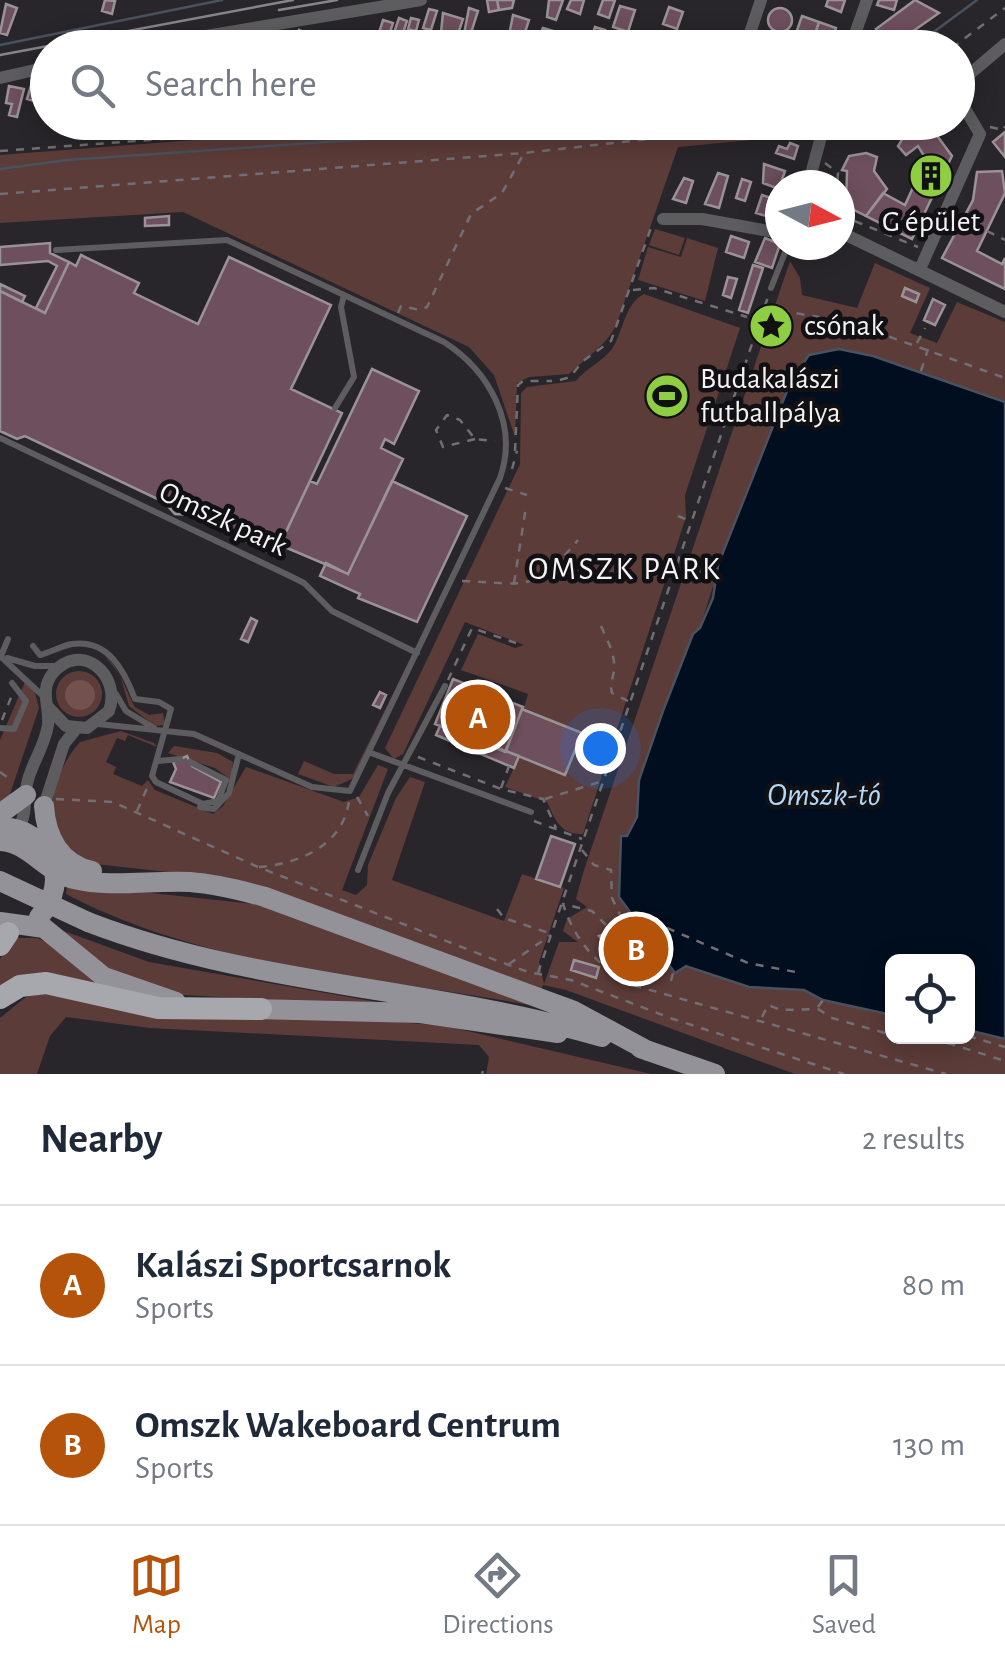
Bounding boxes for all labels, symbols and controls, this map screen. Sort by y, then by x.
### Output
search box [30,30,975,140]
icon: search [65,58,120,113]
text: Search here [145,66,317,104]
building icon: G épület [908,153,954,199]
north arrow [765,170,855,260]
place label: G épület [882,207,981,237]
place icon: csónak [748,303,794,349]
place label: csónak [804,311,884,341]
place label: Budakalászi futballpálya [700,364,841,428]
sports icon: Budakalászi futballpálya [644,373,690,419]
street label: Omszk park [154,476,292,562]
district label: OMSZK PARK [528,553,722,585]
pin: A [446,680,510,754]
your location [575,723,626,774]
water label: Omszk-tó [767,779,881,811]
pin: B [604,912,668,986]
map controls [885,954,975,1044]
button: locate [885,954,975,1044]
text: Nearby [40,1118,163,1160]
text: 2 results [862,1123,965,1155]
text: Kalászi Sportcsarnok [135,1247,451,1285]
text: A [63,1269,82,1301]
text: 80 m [902,1269,965,1301]
text: Sports [135,1292,214,1324]
text: Omszk Wakeboard Centrum [135,1407,561,1445]
text: B [63,1429,82,1461]
text: 130 m [893,1429,965,1461]
text: Sports [135,1452,214,1484]
tab: Map [129,1548,184,1642]
tab: Directions [442,1548,554,1642]
tab: Saved [812,1548,876,1642]

